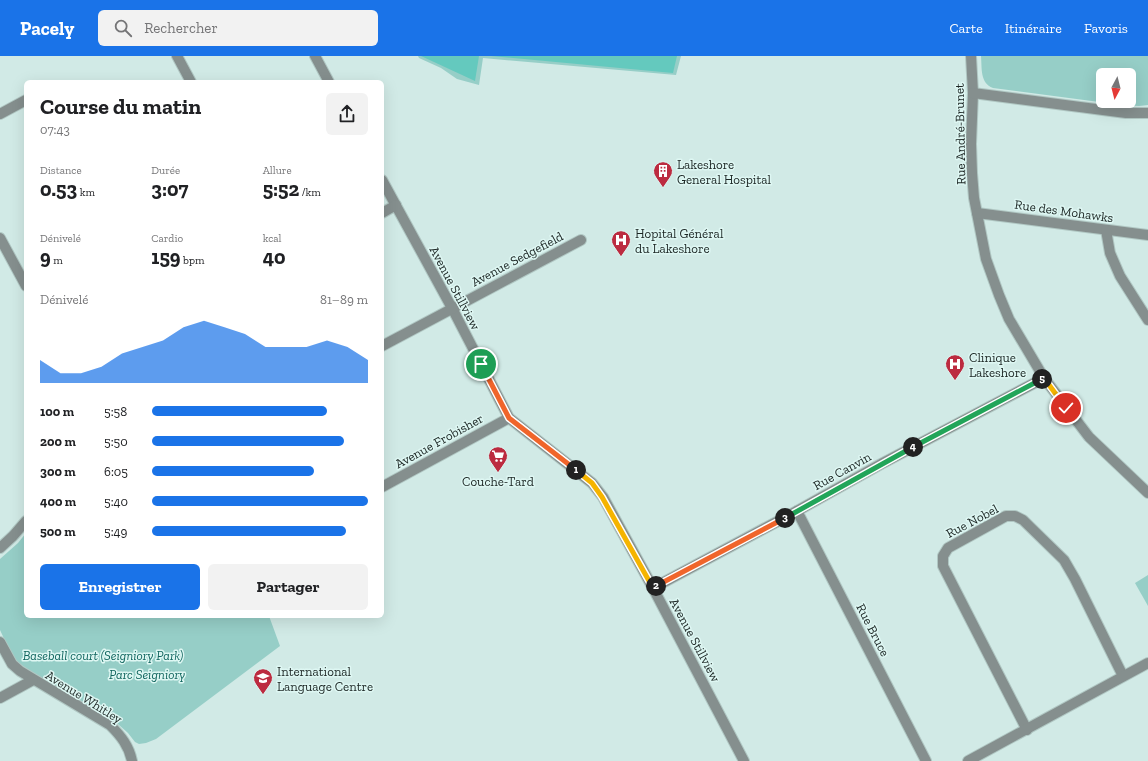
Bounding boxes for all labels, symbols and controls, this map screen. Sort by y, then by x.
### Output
search box [98,10,378,46]
text: Pacely [20,17,74,40]
icon: search [112,17,134,39]
text: Rechercher [144,19,218,37]
text: Carte [949,20,983,37]
text: Itinéraire [1005,20,1062,37]
text: Favoris [1084,20,1128,37]
north arrow [1096,68,1136,108]
map controls [1096,68,1136,108]
street label: Rue André-Brunet [952,83,968,185]
text: Course du matin [40,93,201,120]
button: share [326,93,368,135]
text: 07:43 [40,122,70,137]
place label: Lakeshore General Hospital [677,157,772,187]
building icon: Lakeshore General Hospital [652,160,674,188]
text: Distance [40,164,82,177]
text: Durée [151,164,180,177]
text: Allure [263,164,292,177]
text: 0.53 [40,177,77,201]
text: 3:07 [151,177,188,201]
text: 5:52 [263,177,299,201]
text: km [77,186,95,199]
text: /km [299,186,321,199]
street label: Rue des Mohawks [1014,197,1115,225]
place label: Hopital Général du Lakeshore [635,226,724,256]
street label: Avenue Sedgefield [469,229,565,289]
hospital icon: Hopital Général du Lakeshore [610,229,632,257]
text: Dénivelé [40,232,81,245]
text: Cardio [151,232,183,245]
text: kcal [263,232,282,245]
street label: Avenue Stillview [427,244,483,332]
text: 9 [40,245,51,269]
text: 159 [151,245,181,269]
text: 40 [263,245,286,269]
text: m [51,254,63,267]
text: bpm [181,254,204,267]
text: Dénivelé [40,292,88,307]
text: 81–89 m [320,292,368,307]
pin [464,347,498,381]
place label: Clinique Lakeshore [969,350,1026,380]
icon: arrive [470,353,492,375]
hospital icon: Clinique Lakeshore [944,353,966,381]
pin: 5 [1032,369,1052,389]
text: 5 [1039,372,1045,385]
pin [1049,391,1083,425]
icon: check [1055,397,1077,419]
text: 100 m [40,404,74,419]
text: 5:58 [104,404,127,419]
street label: Avenue Frobisher [392,411,486,471]
text: 200 m [40,434,76,449]
text: 5:50 [104,434,128,449]
pin: 4 [903,437,923,457]
text: 4 [910,440,916,453]
supermarket icon: Couche-Tard [487,445,509,473]
street label: Rue Canvin [810,449,874,493]
pin: 1 [566,460,586,480]
text: 1 [574,463,578,476]
text: 300 m [40,464,76,479]
text: 6:05 [104,464,128,479]
place label: Couche-Tard [462,474,534,489]
text: 400 m [40,494,76,509]
text: 5:40 [104,494,128,509]
street label: Rue Nobel [943,501,1001,541]
pin: 3 [775,508,795,528]
text: 3 [782,511,788,524]
text: 500 m [40,524,76,539]
text: 5:49 [104,524,127,539]
button: Enregistrer [40,564,200,610]
button: Partager [208,564,368,610]
pin: 2 [646,576,666,596]
text: 2 [653,579,659,592]
street label: Avenue Stillview [667,596,723,684]
street label: Rue Bruce [853,601,893,659]
park label: Baseball court (Seigniory Park) [23,648,184,663]
place label: International Language Centre [277,664,373,694]
street label: Avenue Whitley [43,667,125,727]
park label: Parc Seigniory [109,667,185,682]
school or university icon: International Language Centre [252,667,274,695]

